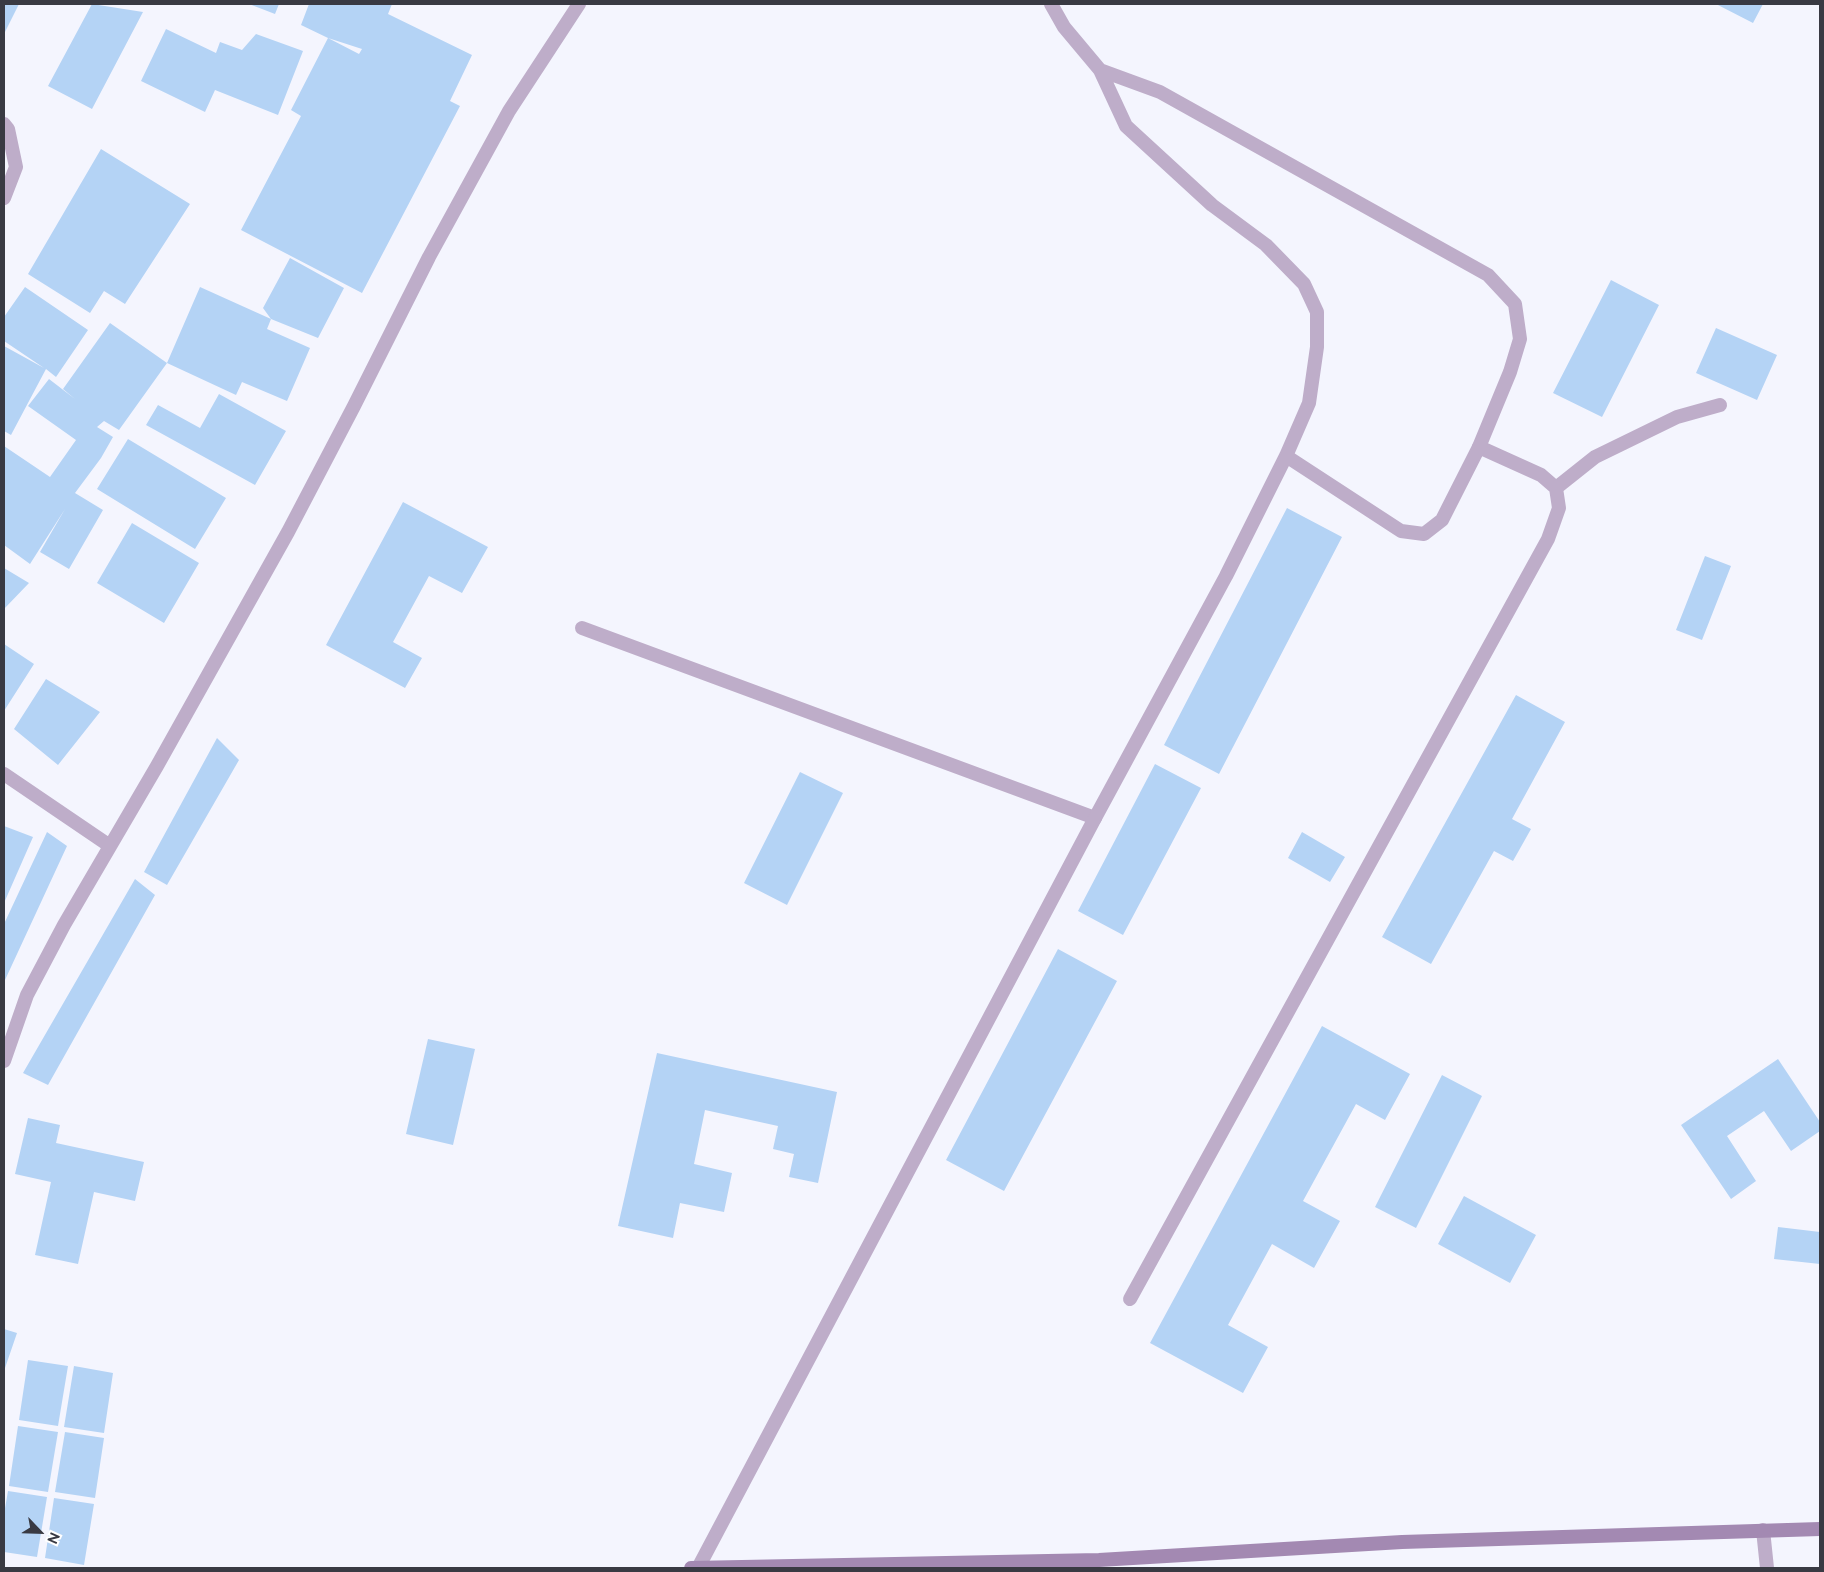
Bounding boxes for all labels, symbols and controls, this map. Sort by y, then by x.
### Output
north arrow [15,1507,65,1557]
text: N [44,1530,63,1546]

